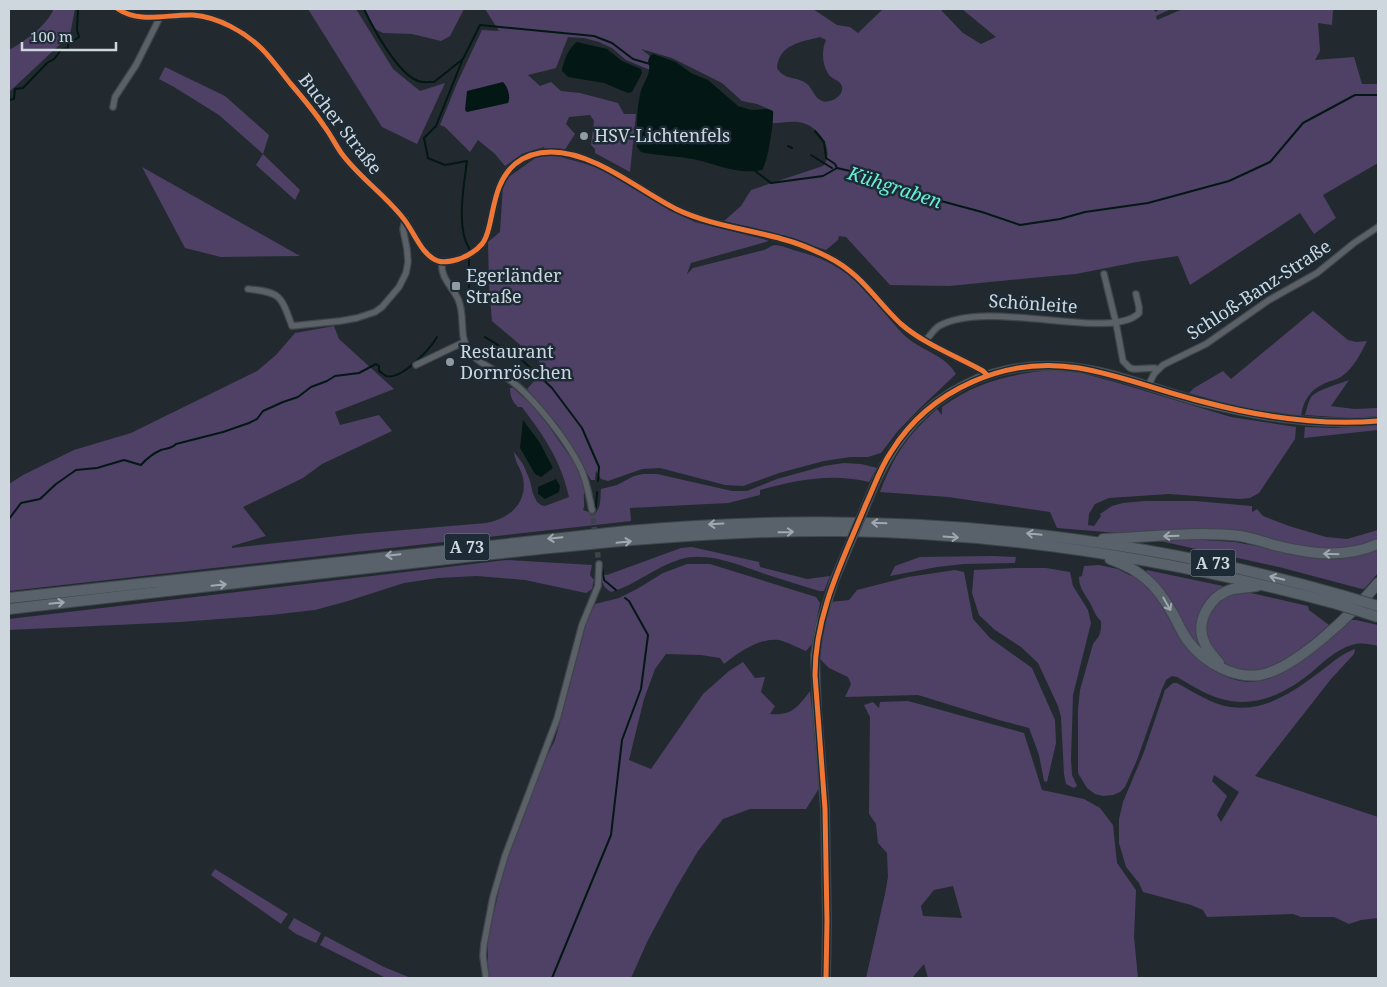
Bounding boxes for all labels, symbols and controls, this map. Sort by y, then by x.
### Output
scale bar [22,20,116,52]
text: 100 m [30,26,73,46]
street label: Bucher Straße [294,68,388,179]
place label: HSV-Lichtenfels [594,123,730,147]
marker: HSV-Lichtenfels [578,130,590,142]
water label: Kühgraben [844,159,946,215]
street label: Schloß-Banz-Straße [1182,234,1335,345]
place label: Egerländer Straße [466,263,562,308]
marker: Egerländer Straße [450,280,462,292]
street label: Schönleite [988,288,1078,318]
place label: Restaurant Dornröschen [460,339,572,384]
marker: Restaurant Dornröschen [444,356,456,368]
one-way arrow [871,518,888,528]
one-way arrow [709,519,725,528]
one-way arrow [778,527,794,537]
one-way arrow [1027,529,1043,539]
one-way arrow [943,532,959,541]
one-way arrow [1163,532,1179,541]
one-way arrow [547,533,563,543]
road number: A 73 [444,534,490,560]
one-way arrow [616,537,632,546]
one-way arrow [1323,549,1339,558]
one-way arrow [385,550,401,560]
road number: A 73 [1190,550,1236,576]
one-way arrow [1269,572,1285,582]
one-way arrow [210,580,226,590]
one-way arrow [1162,597,1172,611]
one-way arrow [49,598,65,608]

